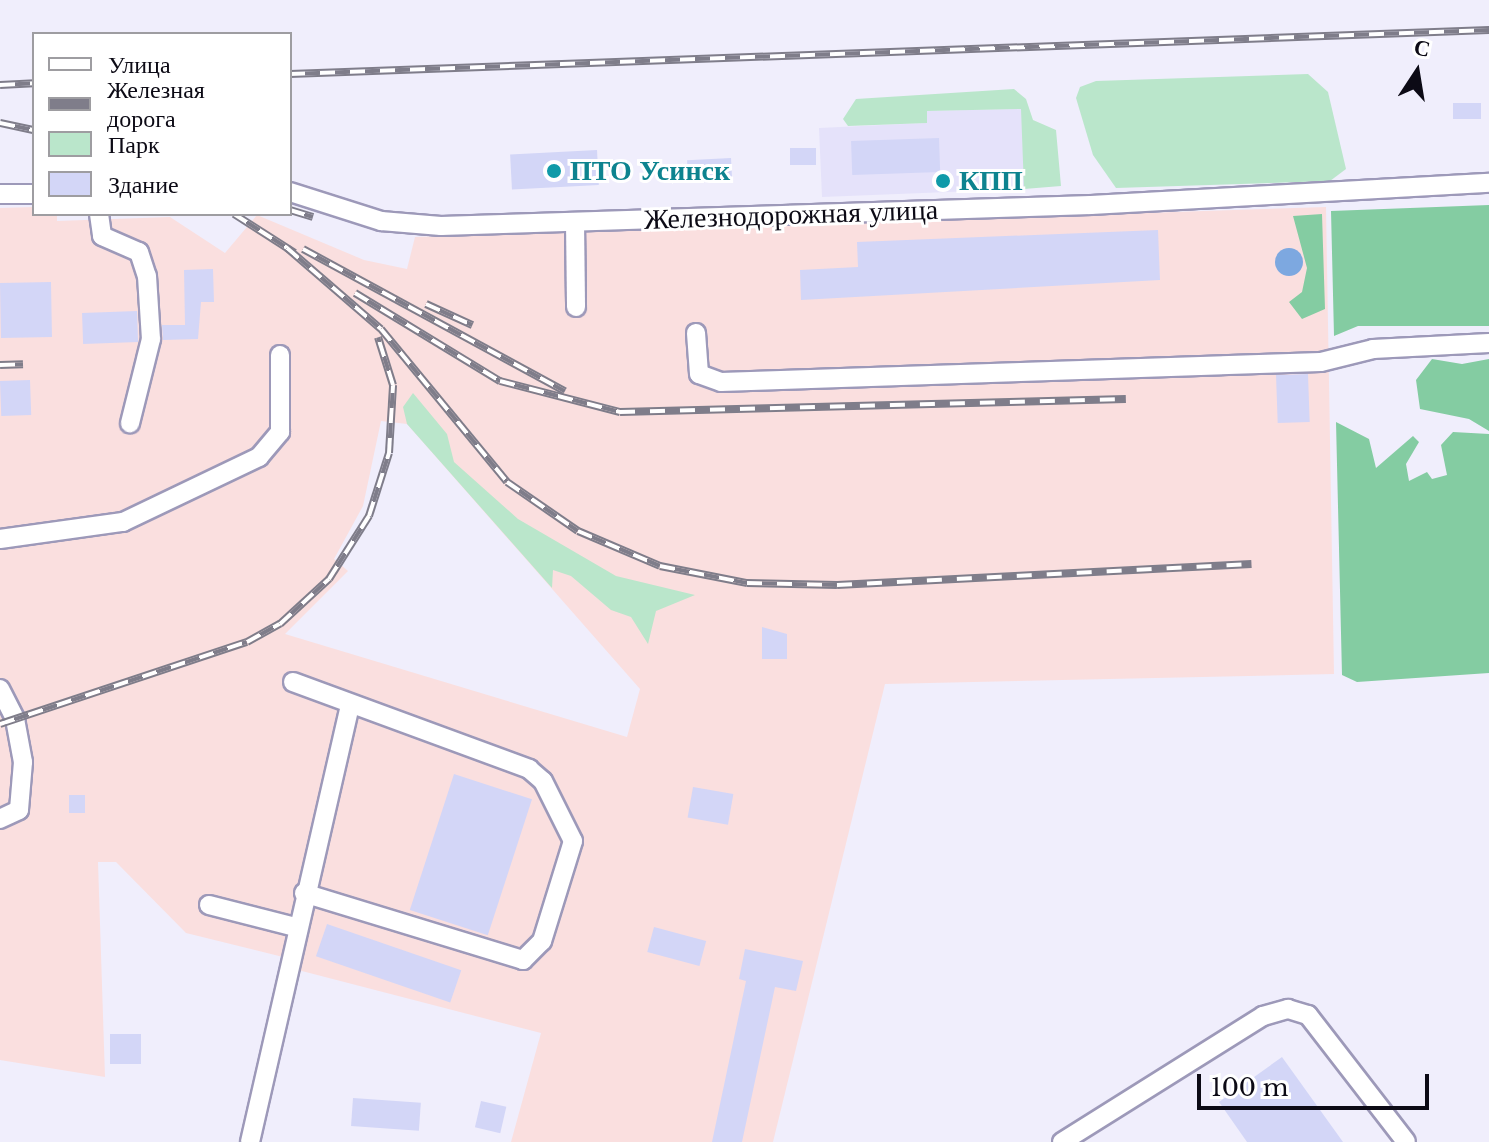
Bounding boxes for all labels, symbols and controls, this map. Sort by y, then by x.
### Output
legend [32,32,292,216]
north arrow [1377,32,1457,112]
text: С [1412,33,1433,63]
text: Улица [108,50,171,79]
text: Железная дорога [107,75,205,133]
text: Парк [108,130,160,159]
place label: ПТО Усинск [570,154,730,188]
marker: ПТО Усинск [545,162,563,180]
place label: КПП [959,164,1023,198]
text: Здание [108,170,179,199]
marker: КПП [934,172,952,190]
street label: Железнодорожная улица [643,193,939,237]
scale bar [1201,1058,1433,1108]
text: 100 m [1211,1073,1289,1102]

